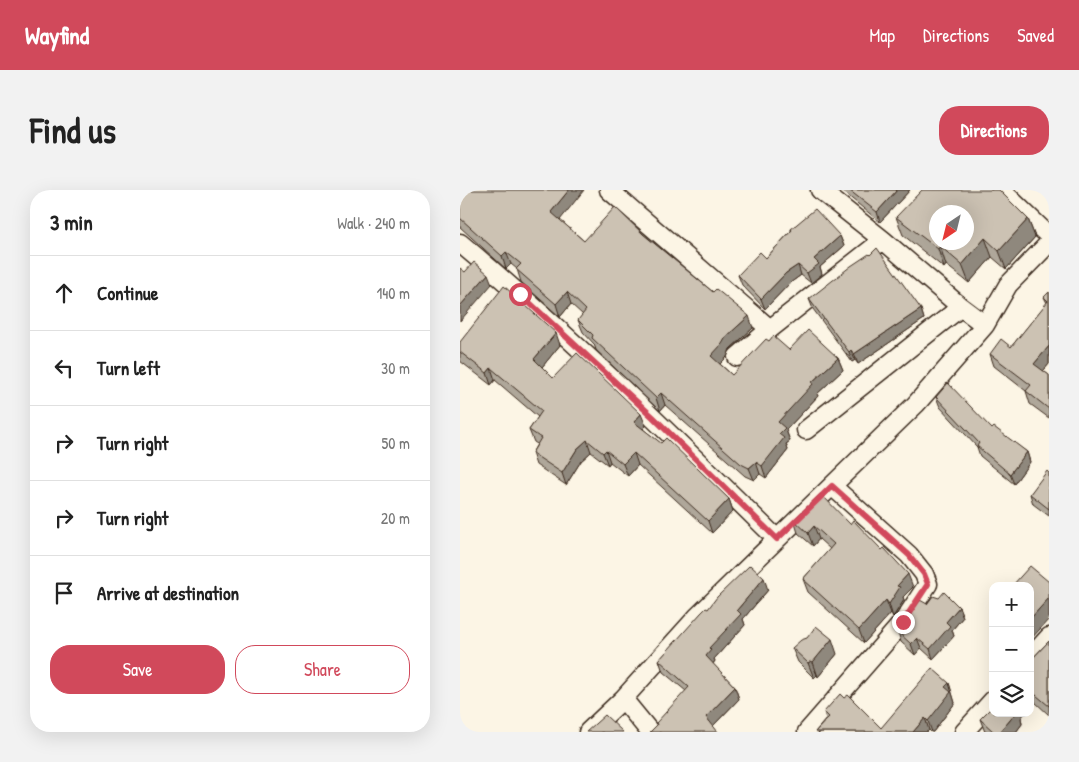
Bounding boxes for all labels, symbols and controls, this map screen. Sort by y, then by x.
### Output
text: Wayfind [25,19,89,51]
text: Map [870,23,895,48]
text: Directions [923,23,989,48]
text: Saved [1017,23,1054,48]
button: Directions [939,106,1049,155]
text: Find us [30,107,116,154]
north arrow [929,205,974,250]
text: 3 min [50,208,93,237]
text: Walk · 240 m [337,212,410,234]
icon: ahead [50,279,78,307]
text: Continue [97,280,158,306]
text: 140 m [376,282,410,304]
route start [509,283,532,306]
icon: left [50,354,78,382]
text: Turn left [97,355,160,381]
text: 30 m [381,357,410,379]
icon: right [50,429,78,457]
text: Turn right [97,430,168,456]
text: 50 m [382,432,410,454]
icon: right [50,504,78,532]
text: Turn right [97,505,168,531]
text: 20 m [381,507,410,529]
icon: arrive [50,579,78,607]
text: Arrive at destination [97,580,239,606]
map controls [989,582,1034,717]
button: + [989,582,1034,627]
route end [892,611,915,634]
button: − [989,627,1034,672]
button: Save [50,645,225,694]
button: Share [235,645,410,694]
button: layers [989,672,1034,717]

